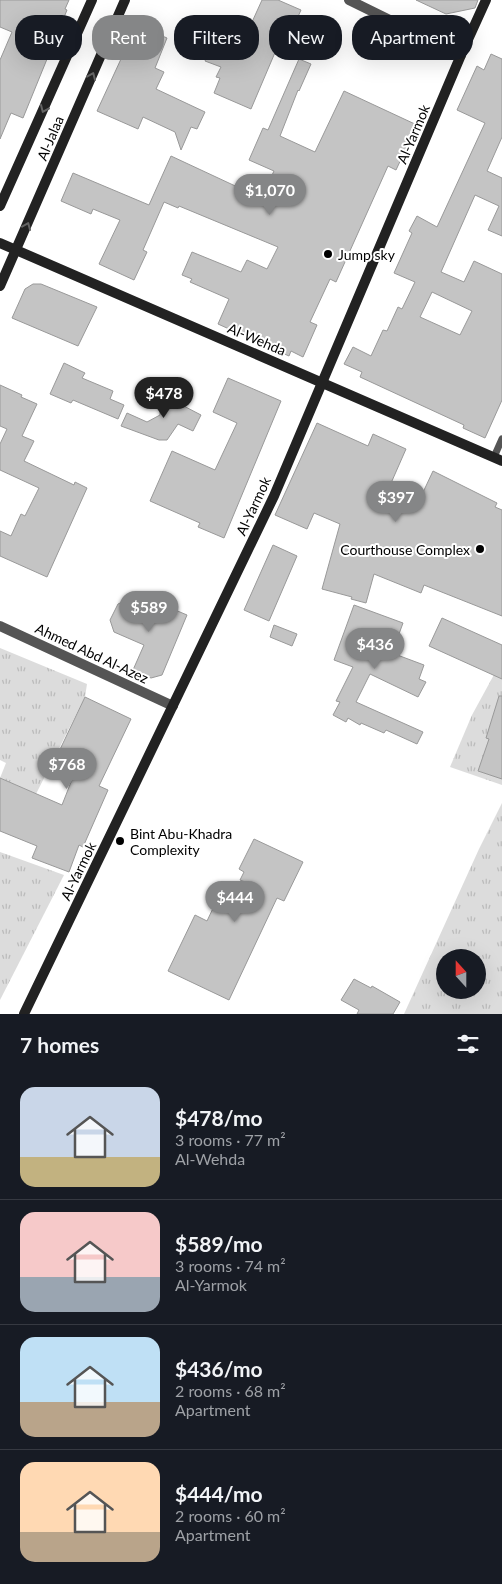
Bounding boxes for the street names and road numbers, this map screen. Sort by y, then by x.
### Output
street label: Al-Yarmok [393,101,433,166]
street label: Al-Jalaa [33,113,67,163]
street label: Al-Wehda [225,319,289,359]
street label: Al-Yarmok [232,473,274,538]
street label: Ahmed Abd Al-Azez [33,619,151,687]
street label: Al-Yarmok [57,838,100,903]

